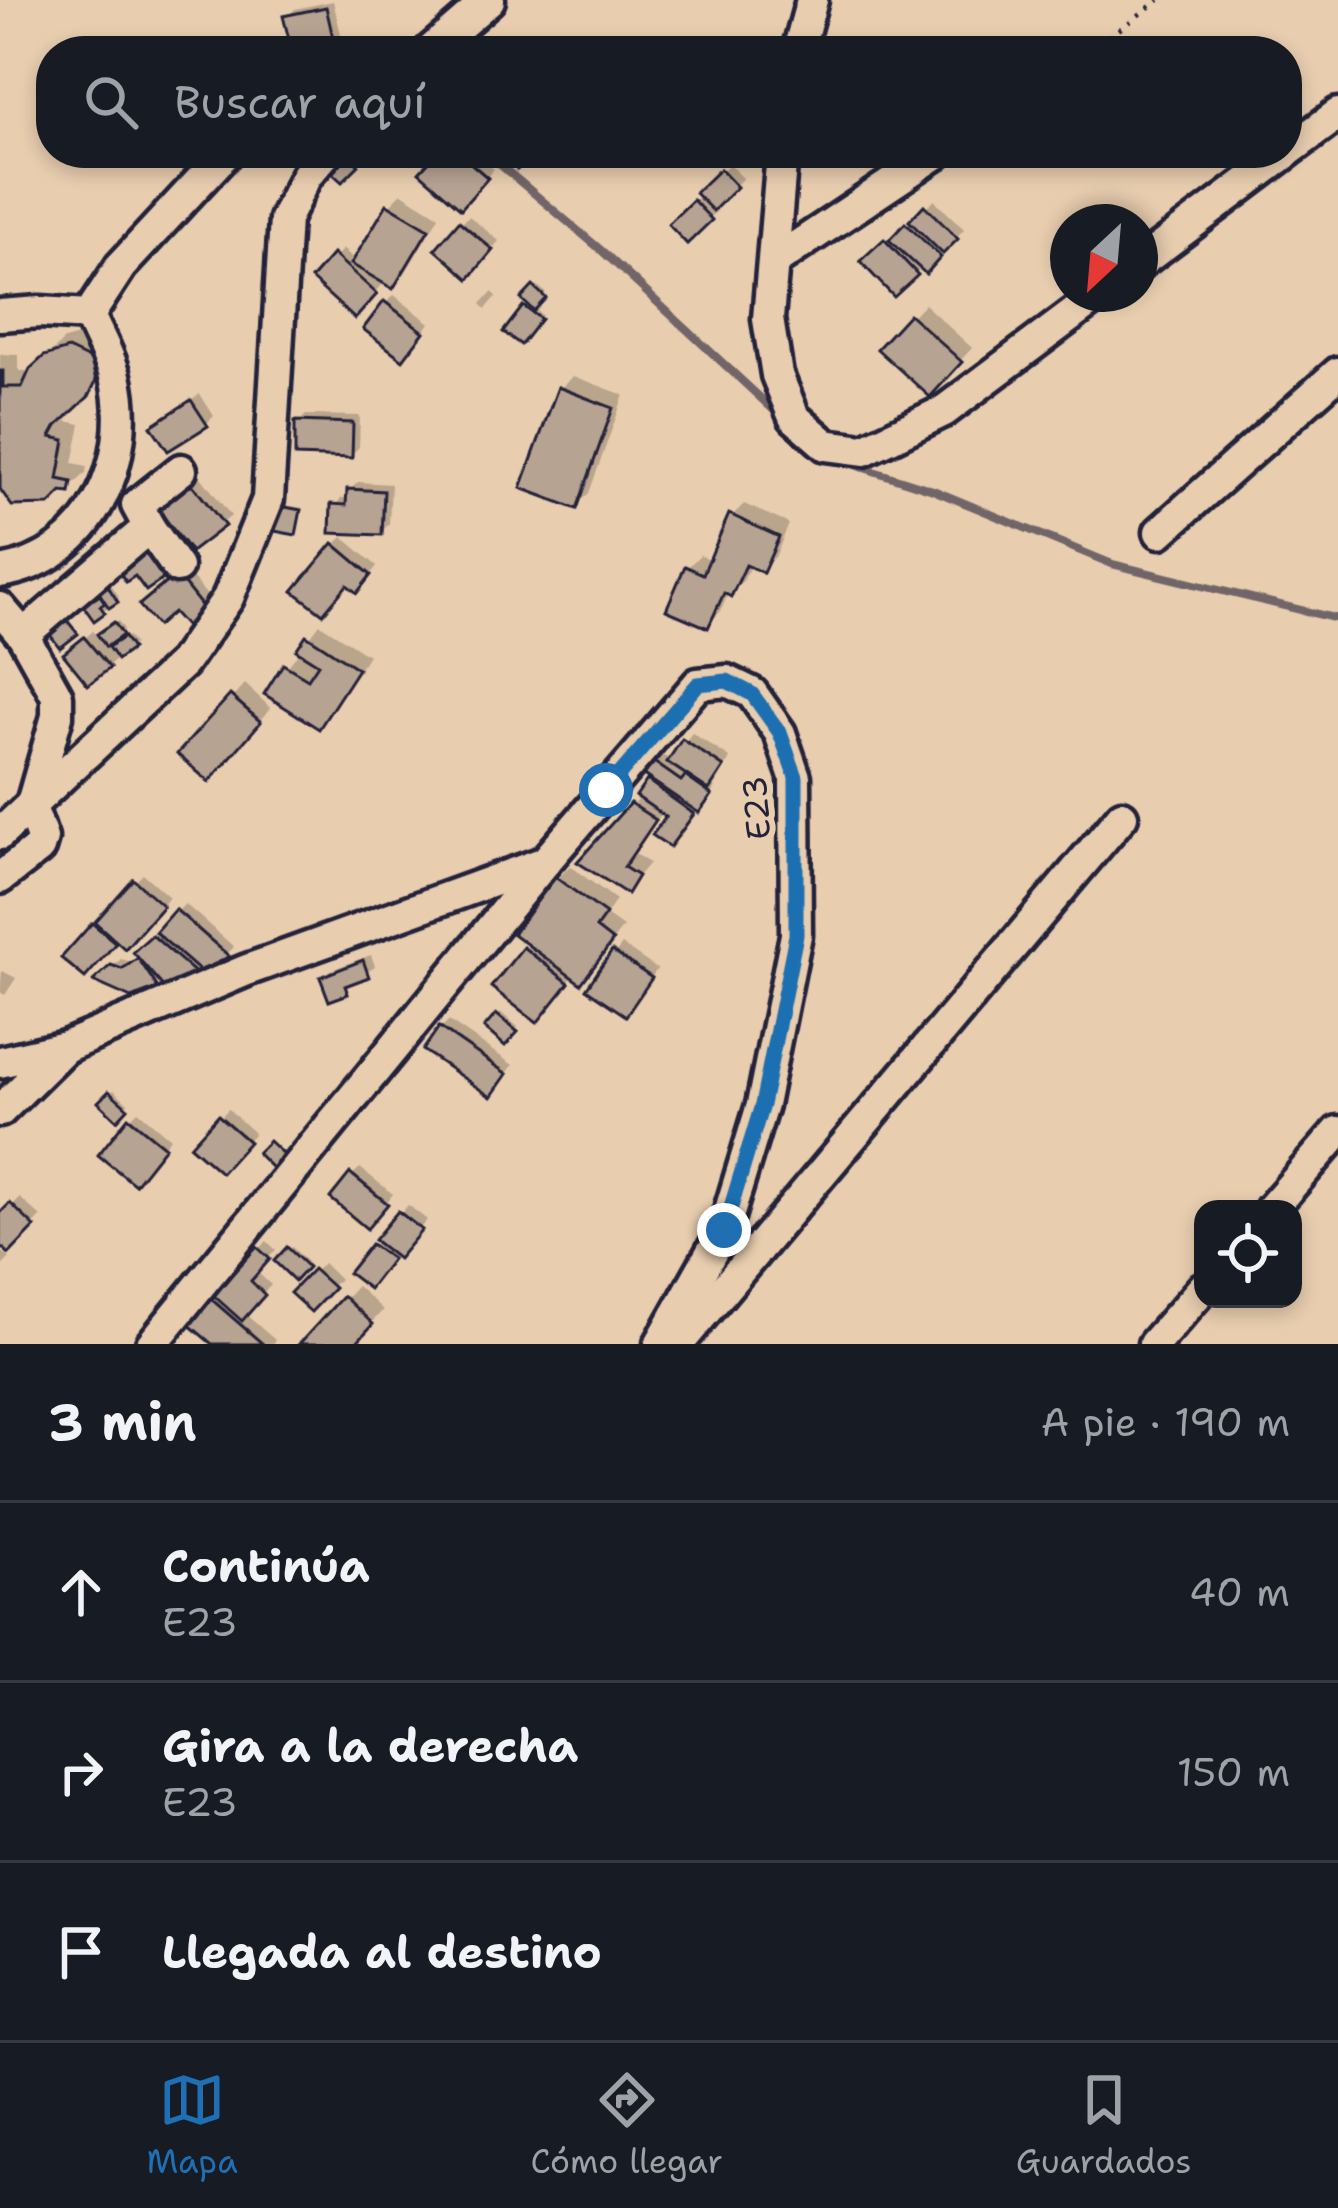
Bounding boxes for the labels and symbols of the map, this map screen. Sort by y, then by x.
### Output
north arrow [1050,204,1158,312]
route start [579,763,633,817]
street label: E23 [732,774,781,841]
route end [697,1203,751,1257]

